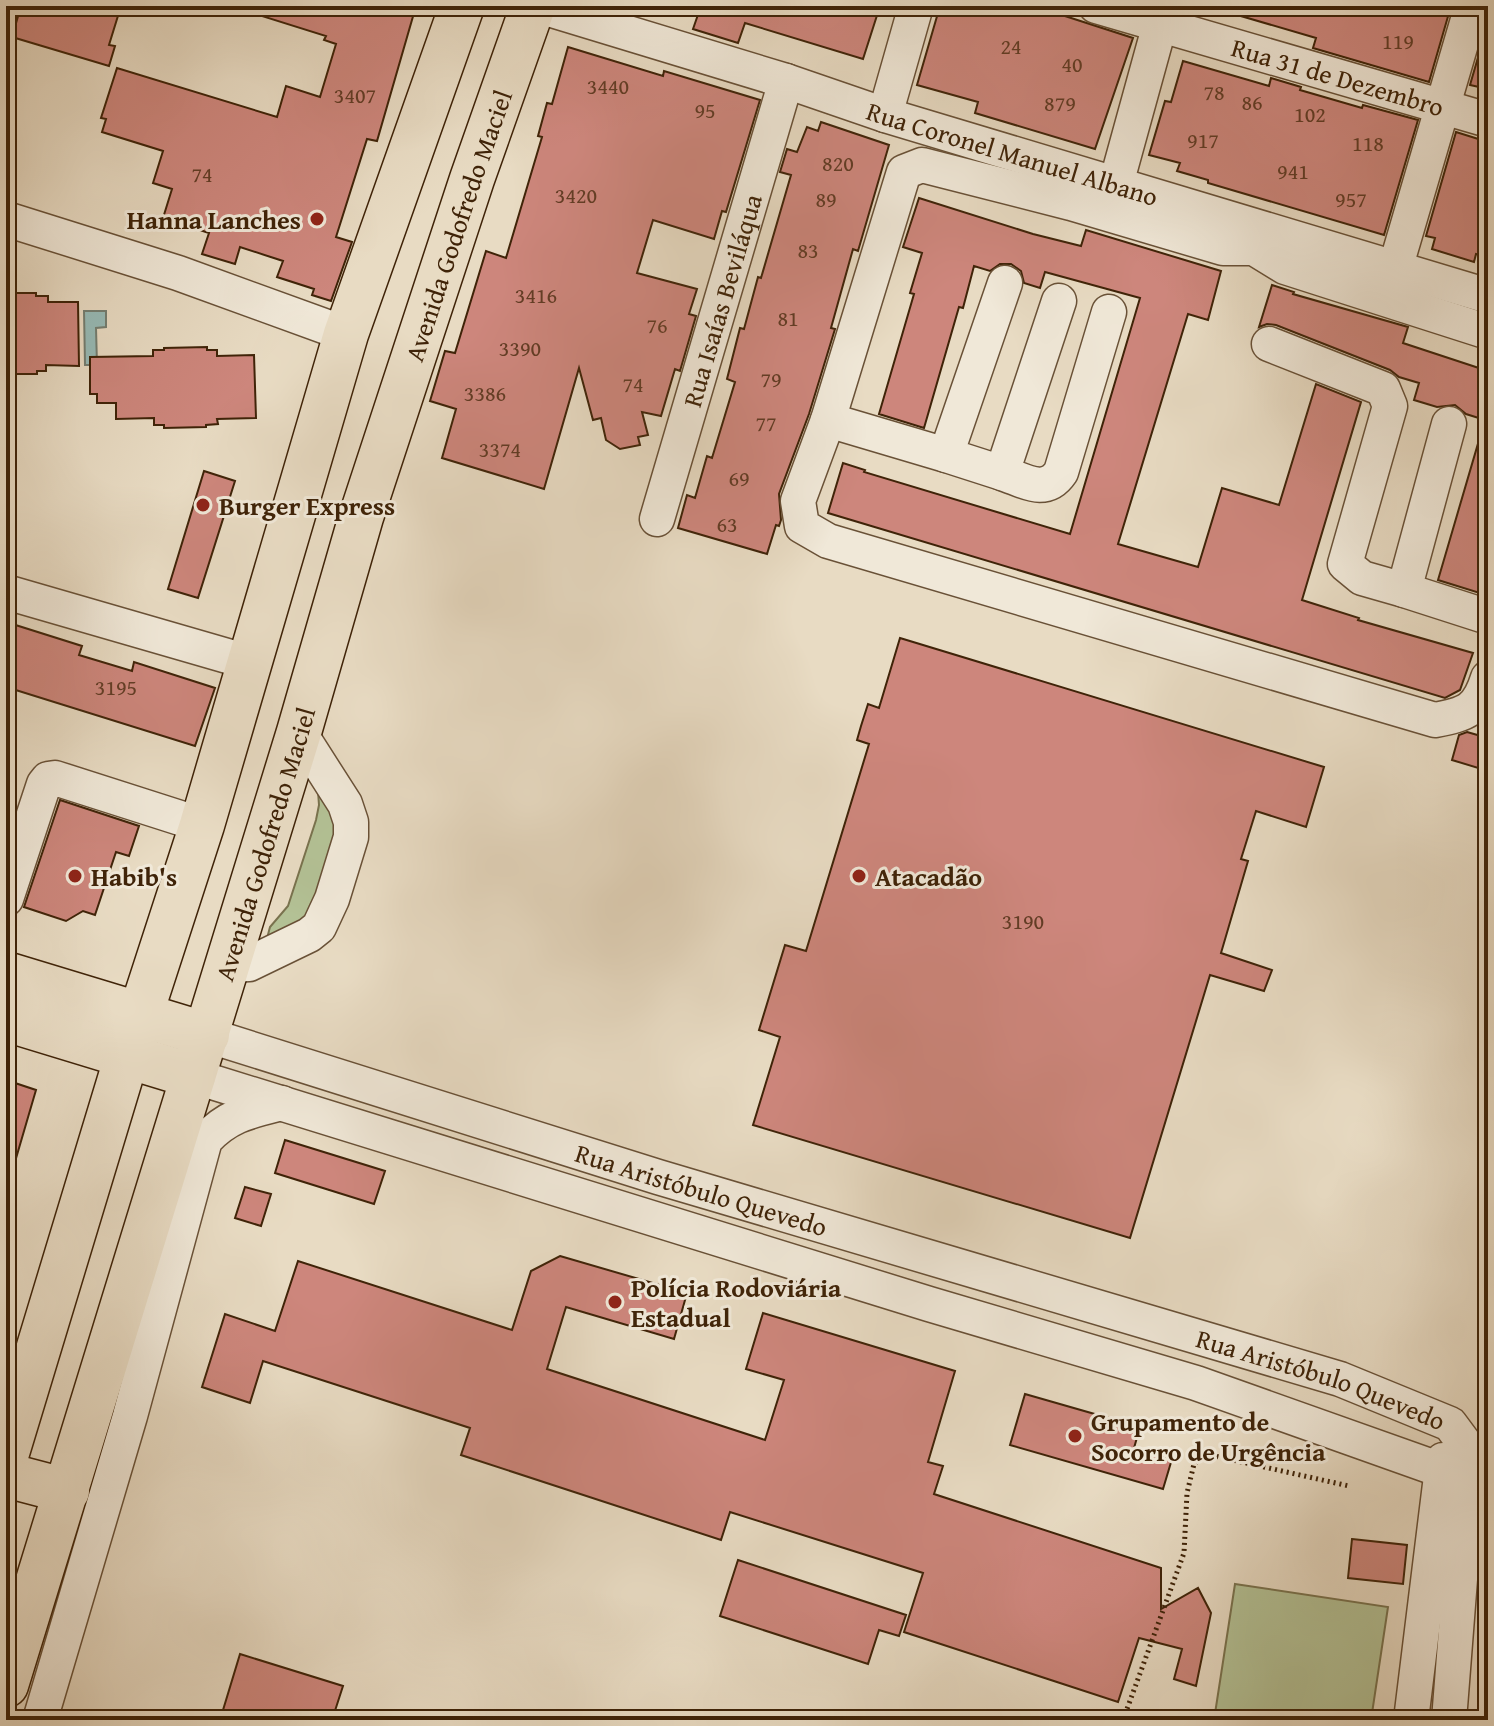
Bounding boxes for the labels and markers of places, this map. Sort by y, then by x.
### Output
place label: Hanna Lanches [127,200,301,239]
marker: Hanna Lanches [308,210,326,228]
place label: Burger Express [219,486,395,525]
marker: Burger Express [194,496,212,514]
place label: Habib's [91,857,177,896]
place label: Atacadão [875,857,982,896]
marker: Habib's [66,867,84,885]
marker: Atacadão [850,867,868,885]
place label: Polícia Rodoviária Estadual [631,1268,842,1337]
marker: Polícia Rodoviária Estadual [606,1293,624,1311]
place label: Grupamento de Socorro de Urgência [1091,1402,1326,1471]
marker: Grupamento de Socorro de Urgência [1066,1427,1084,1445]

